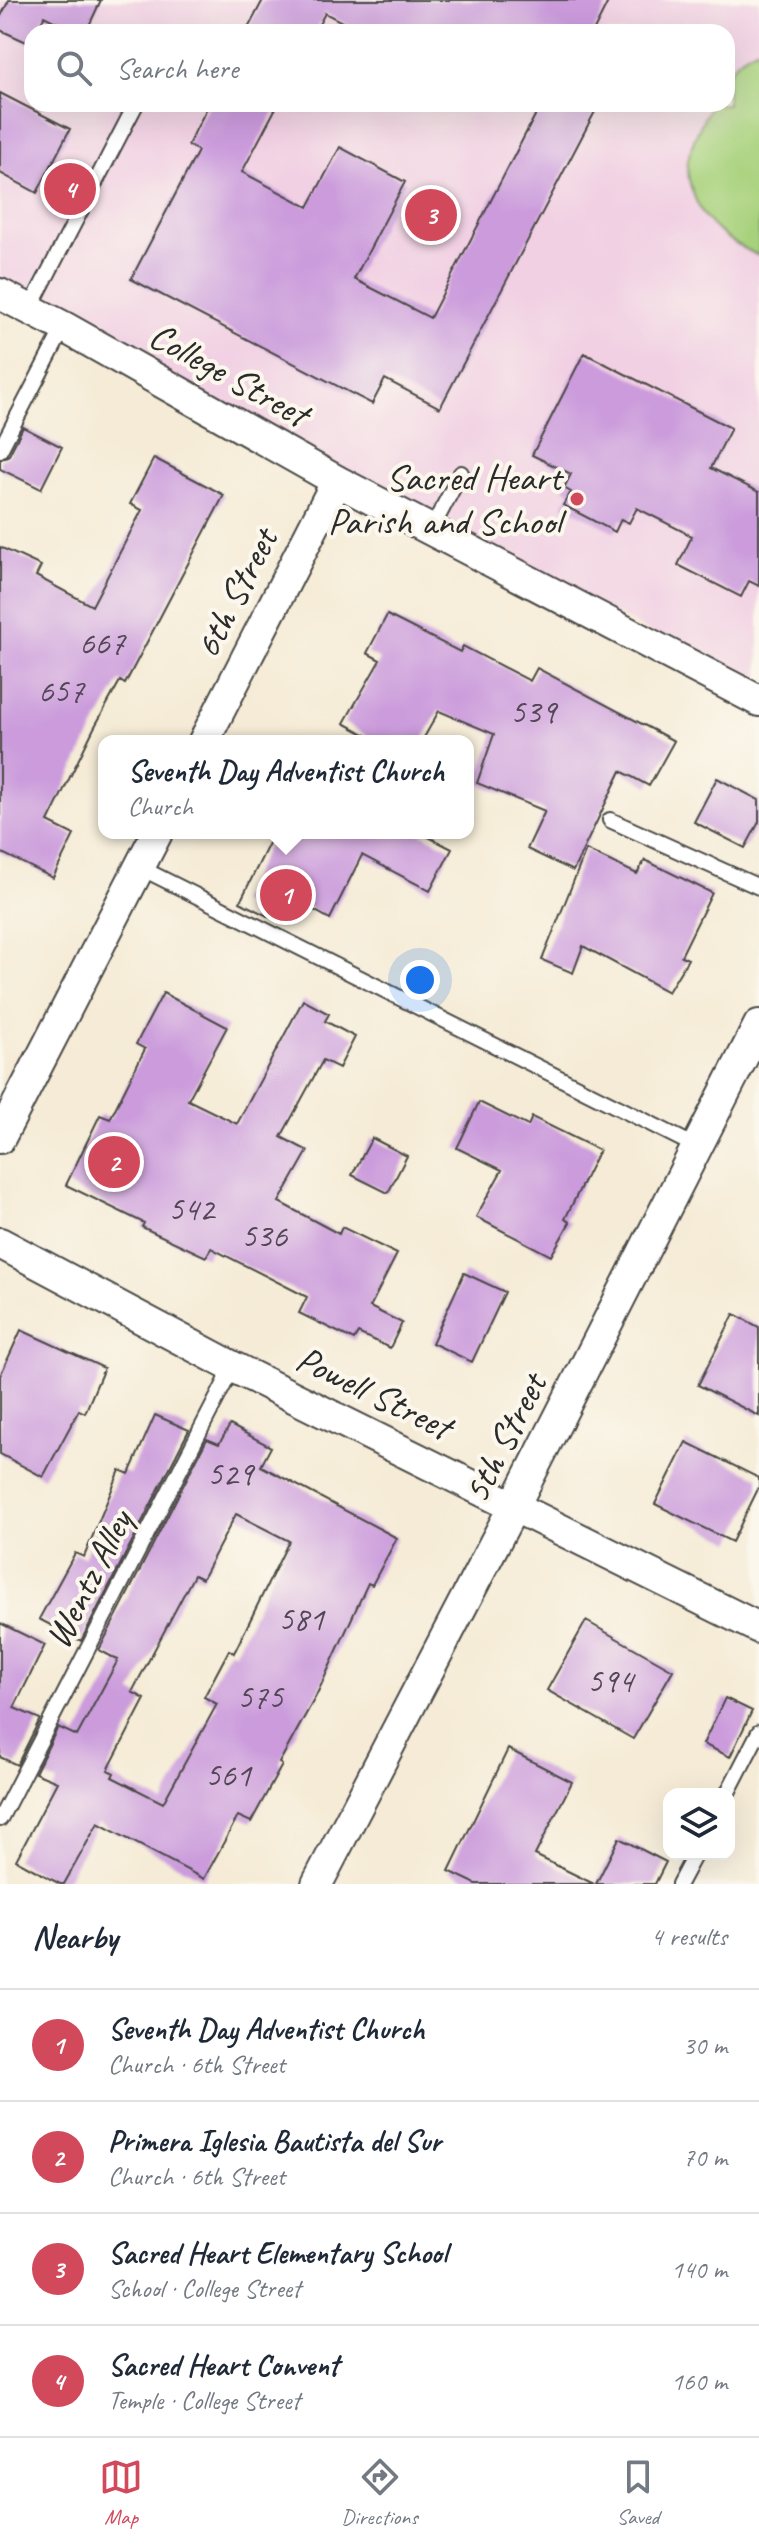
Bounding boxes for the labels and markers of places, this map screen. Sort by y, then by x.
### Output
pin: 4 [44,159,96,219]
pin: 3 [405,185,457,245]
place label: Sacred Heart Parish and School [328,454,568,545]
marker: Sacred Heart Parish and School [568,490,586,508]
pin: 1 [260,865,312,925]
pin: 2 [88,1132,140,1192]

